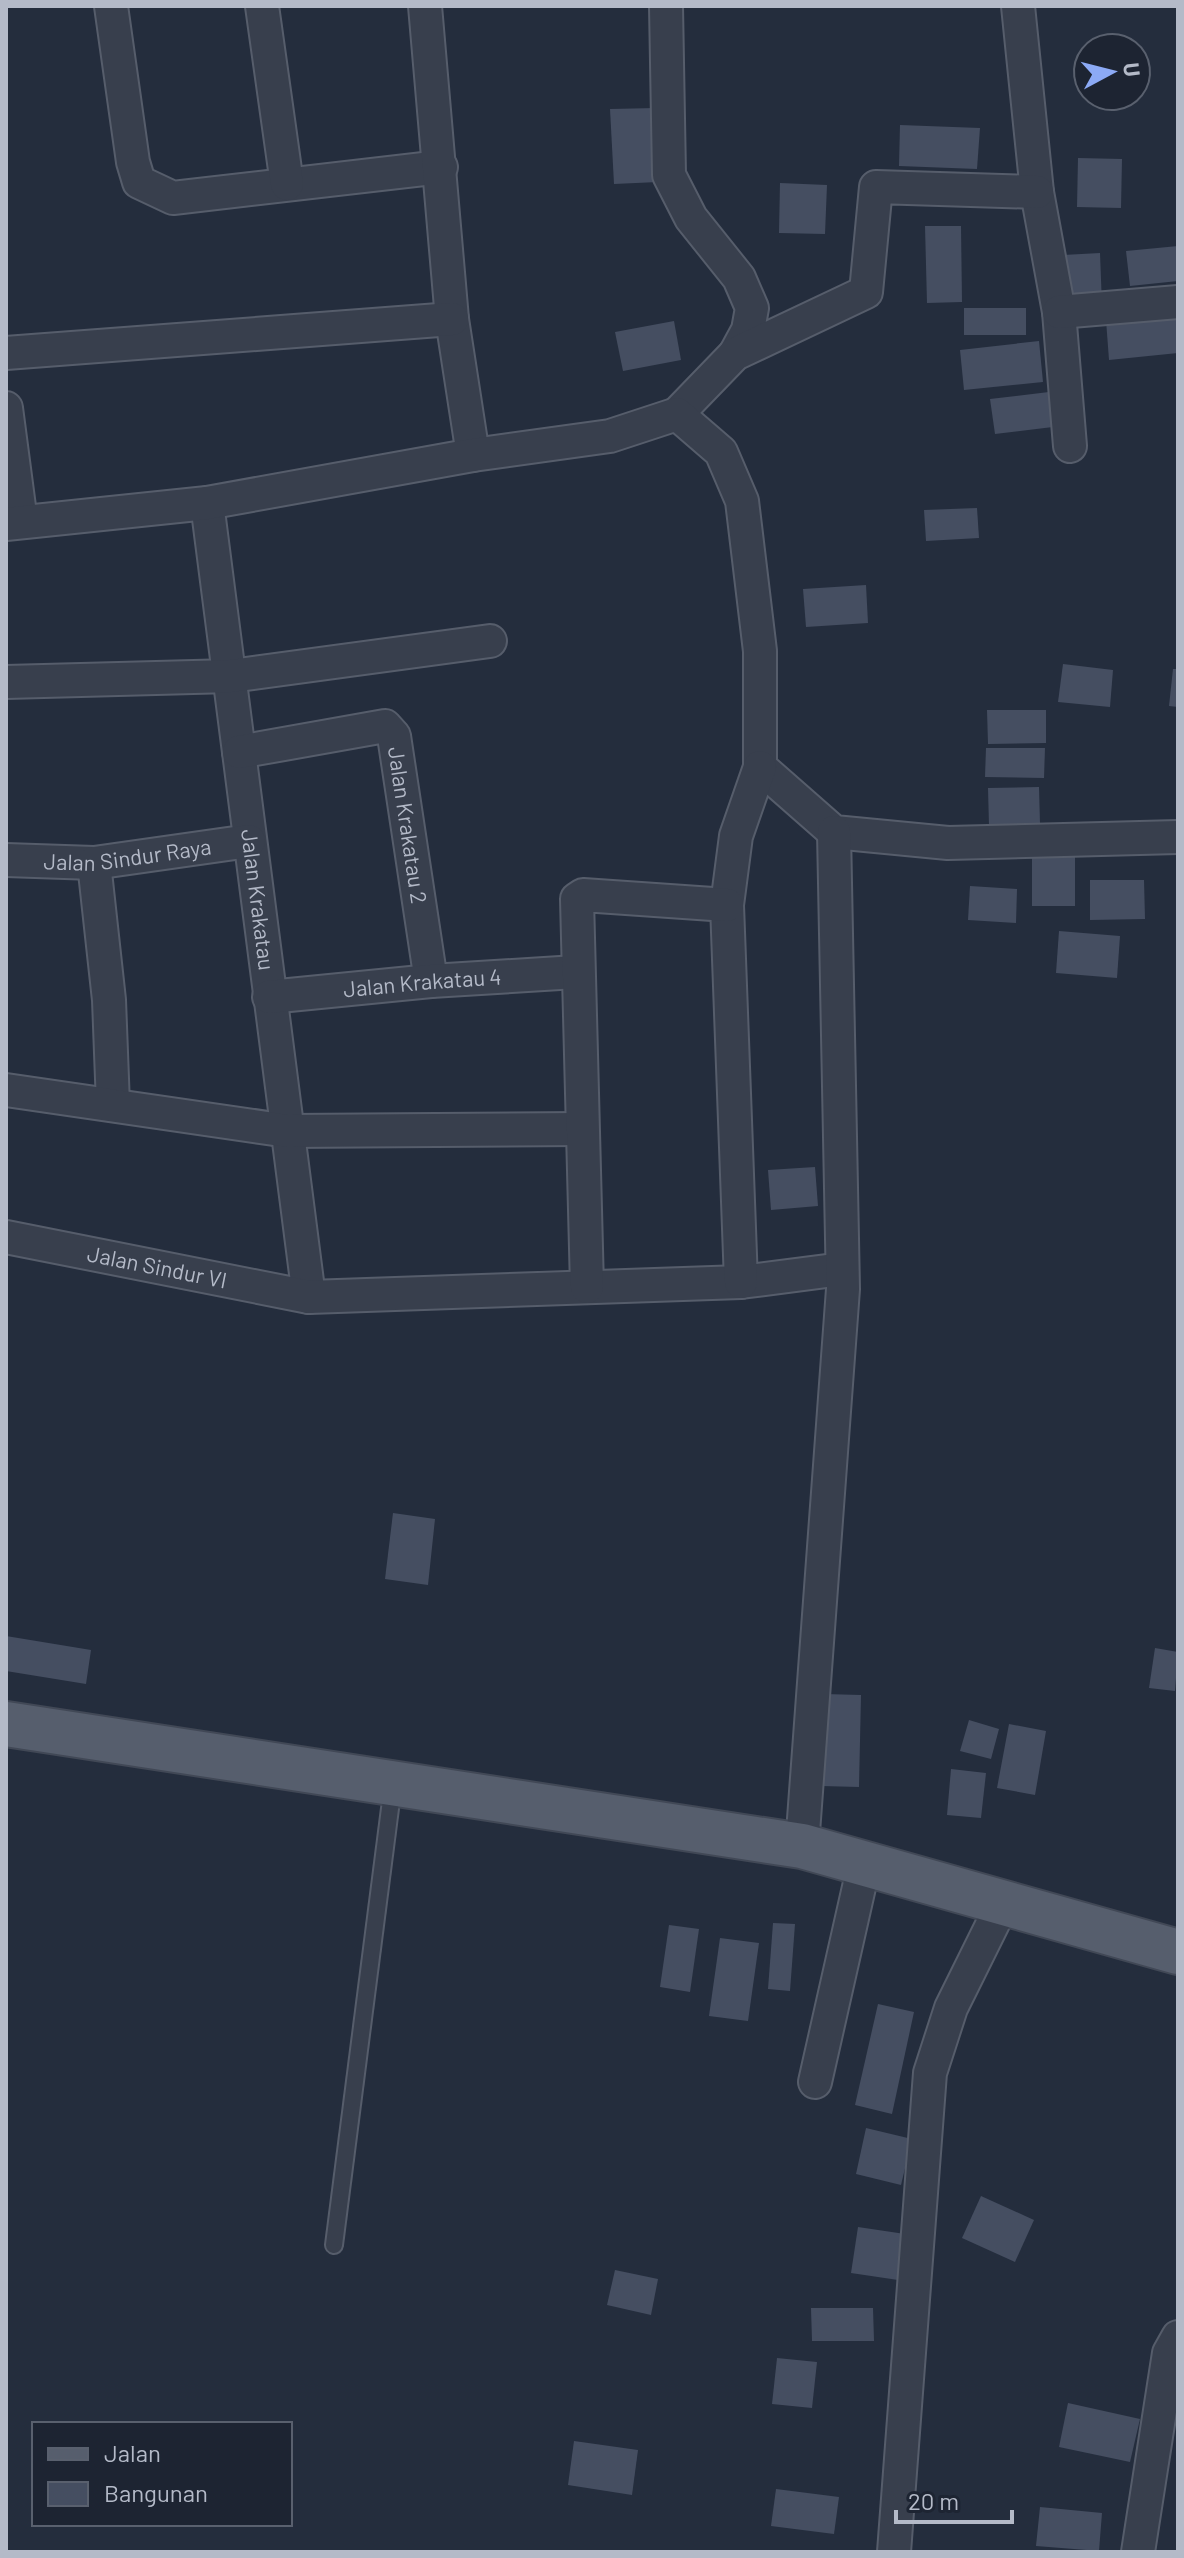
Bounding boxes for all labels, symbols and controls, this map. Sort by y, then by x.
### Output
north arrow [1072,32,1152,112]
text: U [1119,61,1147,78]
street label: Jalan Krakatau 2 [384,745,433,905]
street label: Jalan Krakatau [237,827,281,972]
street label: Jalan Sindur Raya [43,833,213,875]
street label: Jalan Krakatau 4 [342,963,502,1002]
street label: Jalan Sindur VI [85,1239,229,1292]
legend [32,2422,292,2526]
text: Jalan [104,2438,161,2467]
scale bar [896,2474,1012,2524]
text: Bangunan [104,2478,208,2507]
text: 20 m [908,2486,959,2515]

